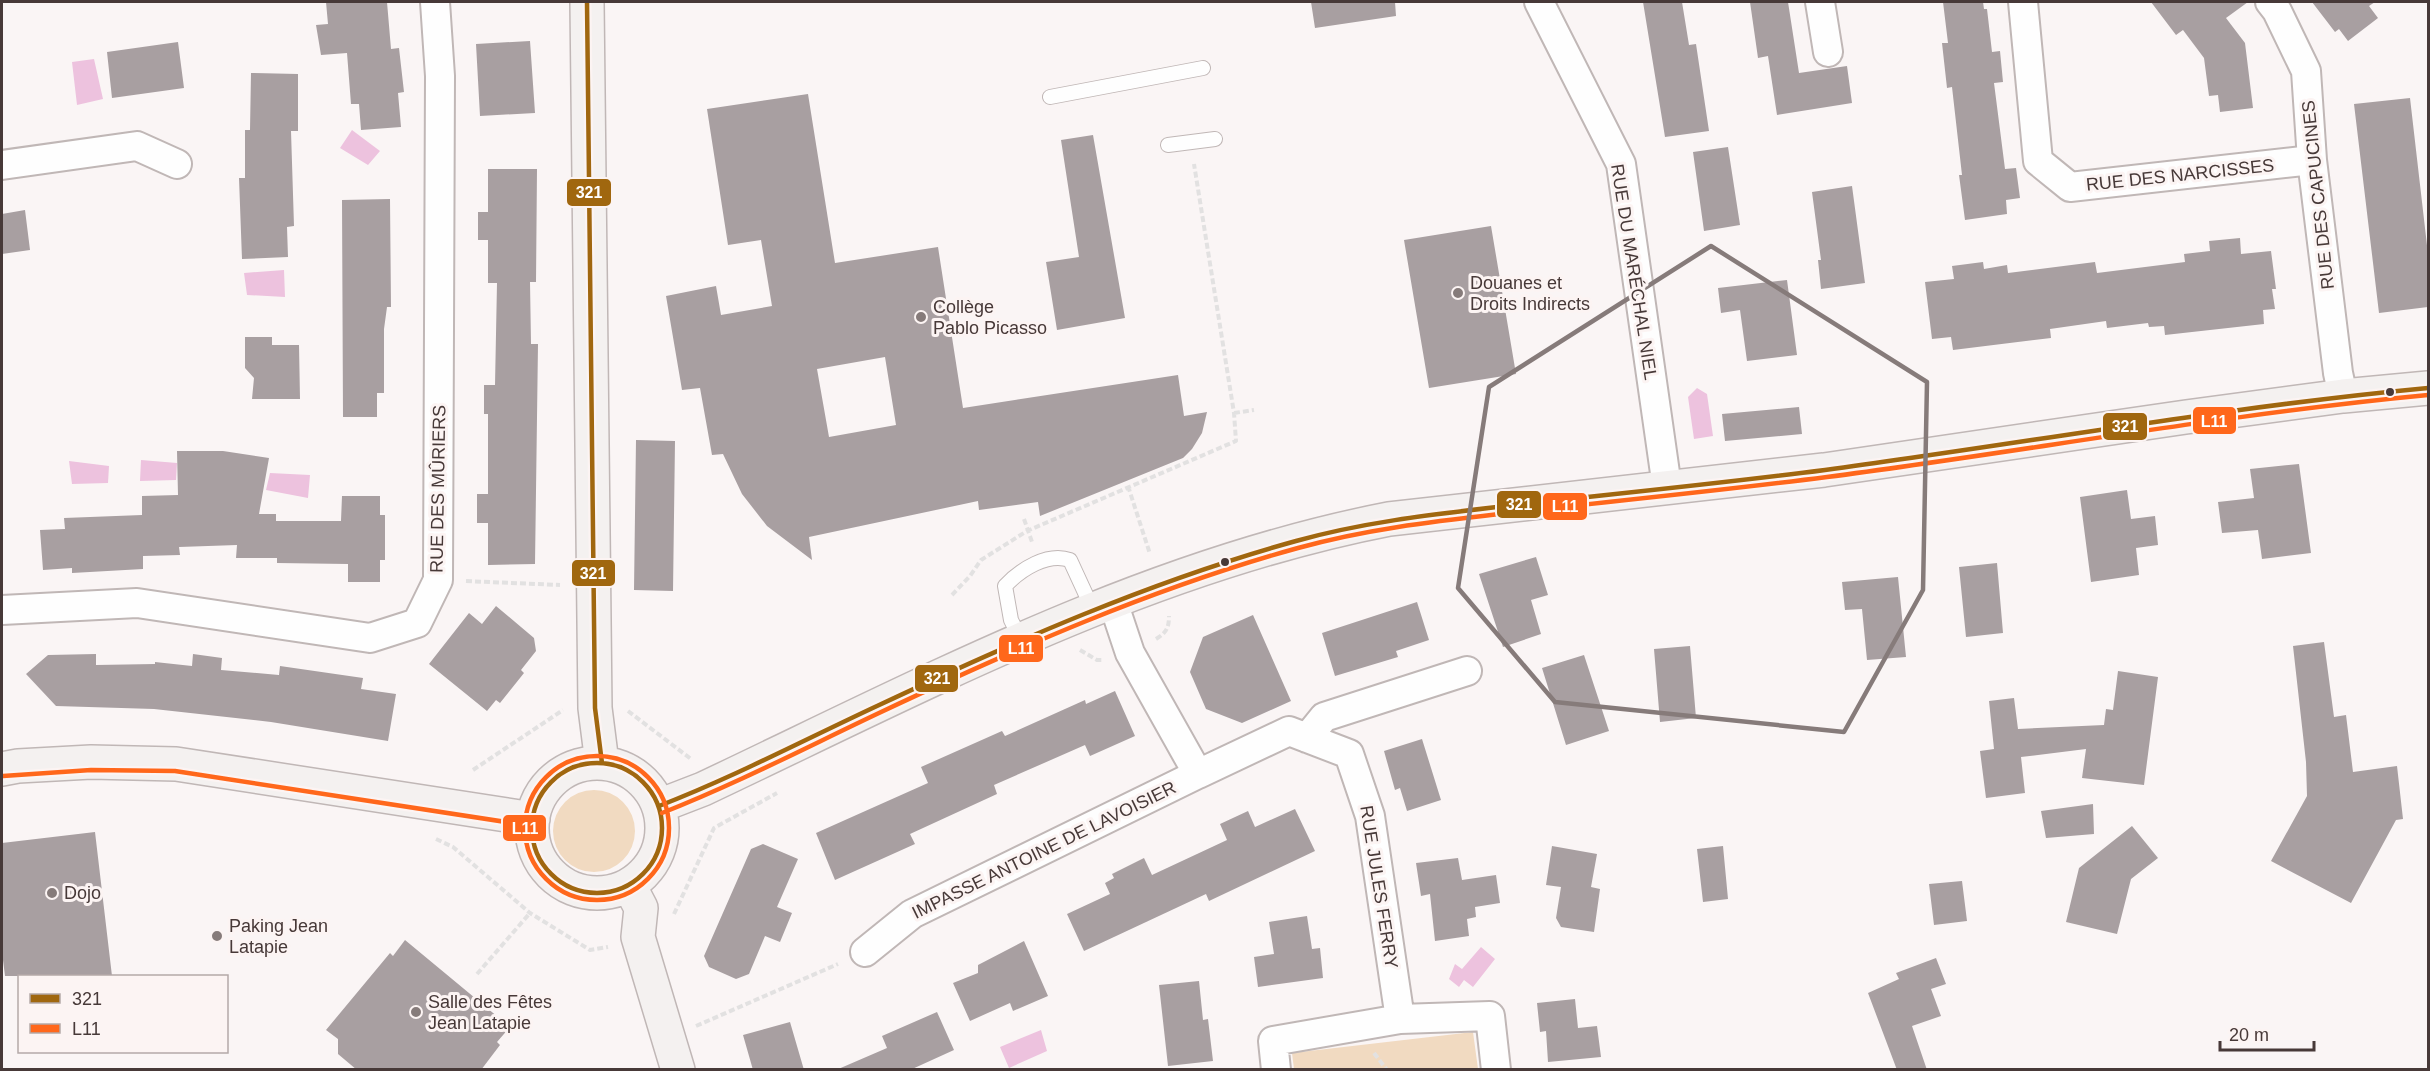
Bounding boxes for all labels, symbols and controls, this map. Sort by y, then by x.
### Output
street label: RUE DES CAPUCINES [2298,99,2338,291]
street label: RUE DES NARCISSES [2085,155,2275,195]
street label: RUE DU MARÉCHAL NIEL [1607,163,1661,381]
line badge: 321 [566,178,612,207]
text: 321 [576,184,602,201]
place label: Douanes et Droits Indirects [1470,273,1590,314]
marker: Douanes et Droits Indirects [1451,286,1465,300]
place label: Collège Pablo Picasso [933,297,1047,338]
marker: Collège Pablo Picasso [914,310,928,324]
unlabelled marker [2384,386,2396,398]
street label: RUE DES MÛRIERS [426,405,449,573]
line badge: L11 [2192,406,2237,435]
line badge: 321 [2102,412,2148,441]
text: L11 [2201,413,2227,430]
text: 321 [2112,418,2138,435]
line badge: 321 [1496,490,1542,519]
line badge: L11 [1542,492,1588,521]
text: 321 [1506,496,1532,513]
text: L11 [1552,498,1578,515]
unlabelled marker [1219,556,1231,568]
line badge: 321 [571,559,616,587]
text: 321 [580,565,606,582]
line badge: L11 [998,634,1044,663]
text: L11 [1008,640,1034,657]
line badge: 321 [914,664,959,693]
text: 321 [924,670,950,687]
street label: IMPASSE ANTOINE DE LAVOISIER [909,777,1179,923]
street label: RUE JULES FERRY [1356,804,1402,970]
line badge: L11 [502,814,547,842]
text: L11 [512,820,538,837]
place label: Dojo [64,883,101,903]
marker: Dojo [45,886,59,900]
place label: Paking Jean Latapie [229,916,328,957]
marker: Paking Jean Latapie [210,929,224,943]
legend [18,975,228,1053]
text: 321 [72,989,102,1009]
place label: Salle des Fêtes Jean Latapie [428,992,552,1033]
marker: Salle des Fêtes Jean Latapie [409,1005,423,1019]
scale bar [2220,1014,2314,1052]
text: L11 [72,1019,101,1039]
text: 20 m [2229,1025,2269,1045]

